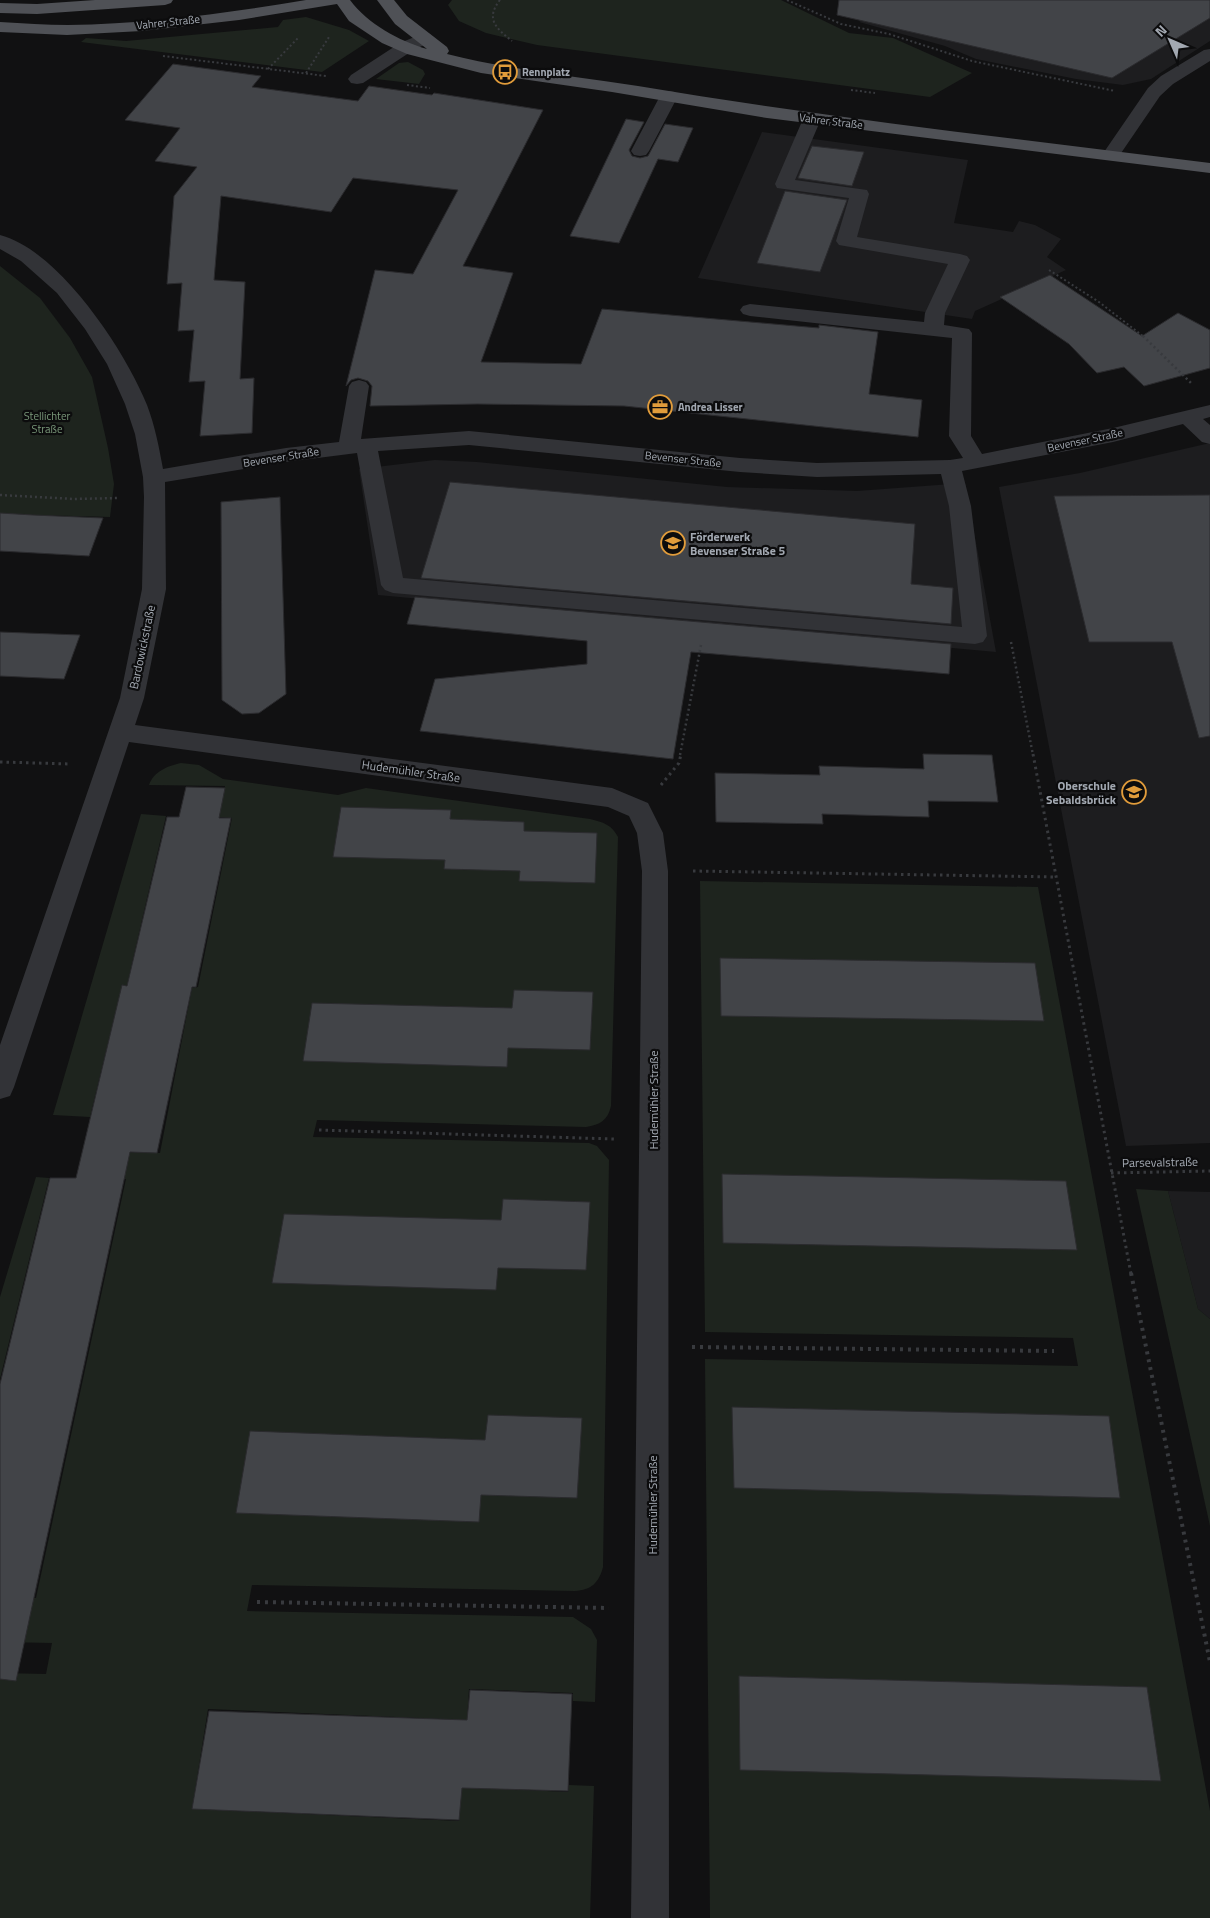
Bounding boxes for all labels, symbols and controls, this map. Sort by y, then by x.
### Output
street label: Vahrer Straße [135,11,201,33]
north arrow [1145,15,1195,65]
text: N [1150,20,1171,41]
bus stop icon: Rennplatz [492,59,518,85]
place label: Rennplatz [522,64,570,80]
street label: Vahrer Straße [798,109,864,133]
office icon: Andrea Lisser [647,394,673,420]
place label: Andrea Lisser [678,399,743,415]
park label: Stellichter Straße [24,408,71,437]
street label: Bevenser Straße [1046,424,1125,456]
street label: Bevenser Straße [242,443,321,471]
street label: Bevenser Straße [644,447,722,471]
place label: Förderwerk Bevenser Straße 5 [690,527,785,560]
school or university icon: Förderwerk Bevenser Straße 5 [660,530,686,556]
street label: Bardowickstraße [124,603,160,691]
street label: Hudemühler Straße [361,755,461,787]
place label: Oberschule Sebaldsbrück [1046,776,1117,809]
school or university icon: Oberschule Sebaldsbrück [1121,779,1147,805]
street label: Hudemühler Straße [644,1050,663,1150]
street label: Parsevalstraße [1122,1152,1198,1172]
street label: Hudemühler Straße [643,1455,662,1555]

